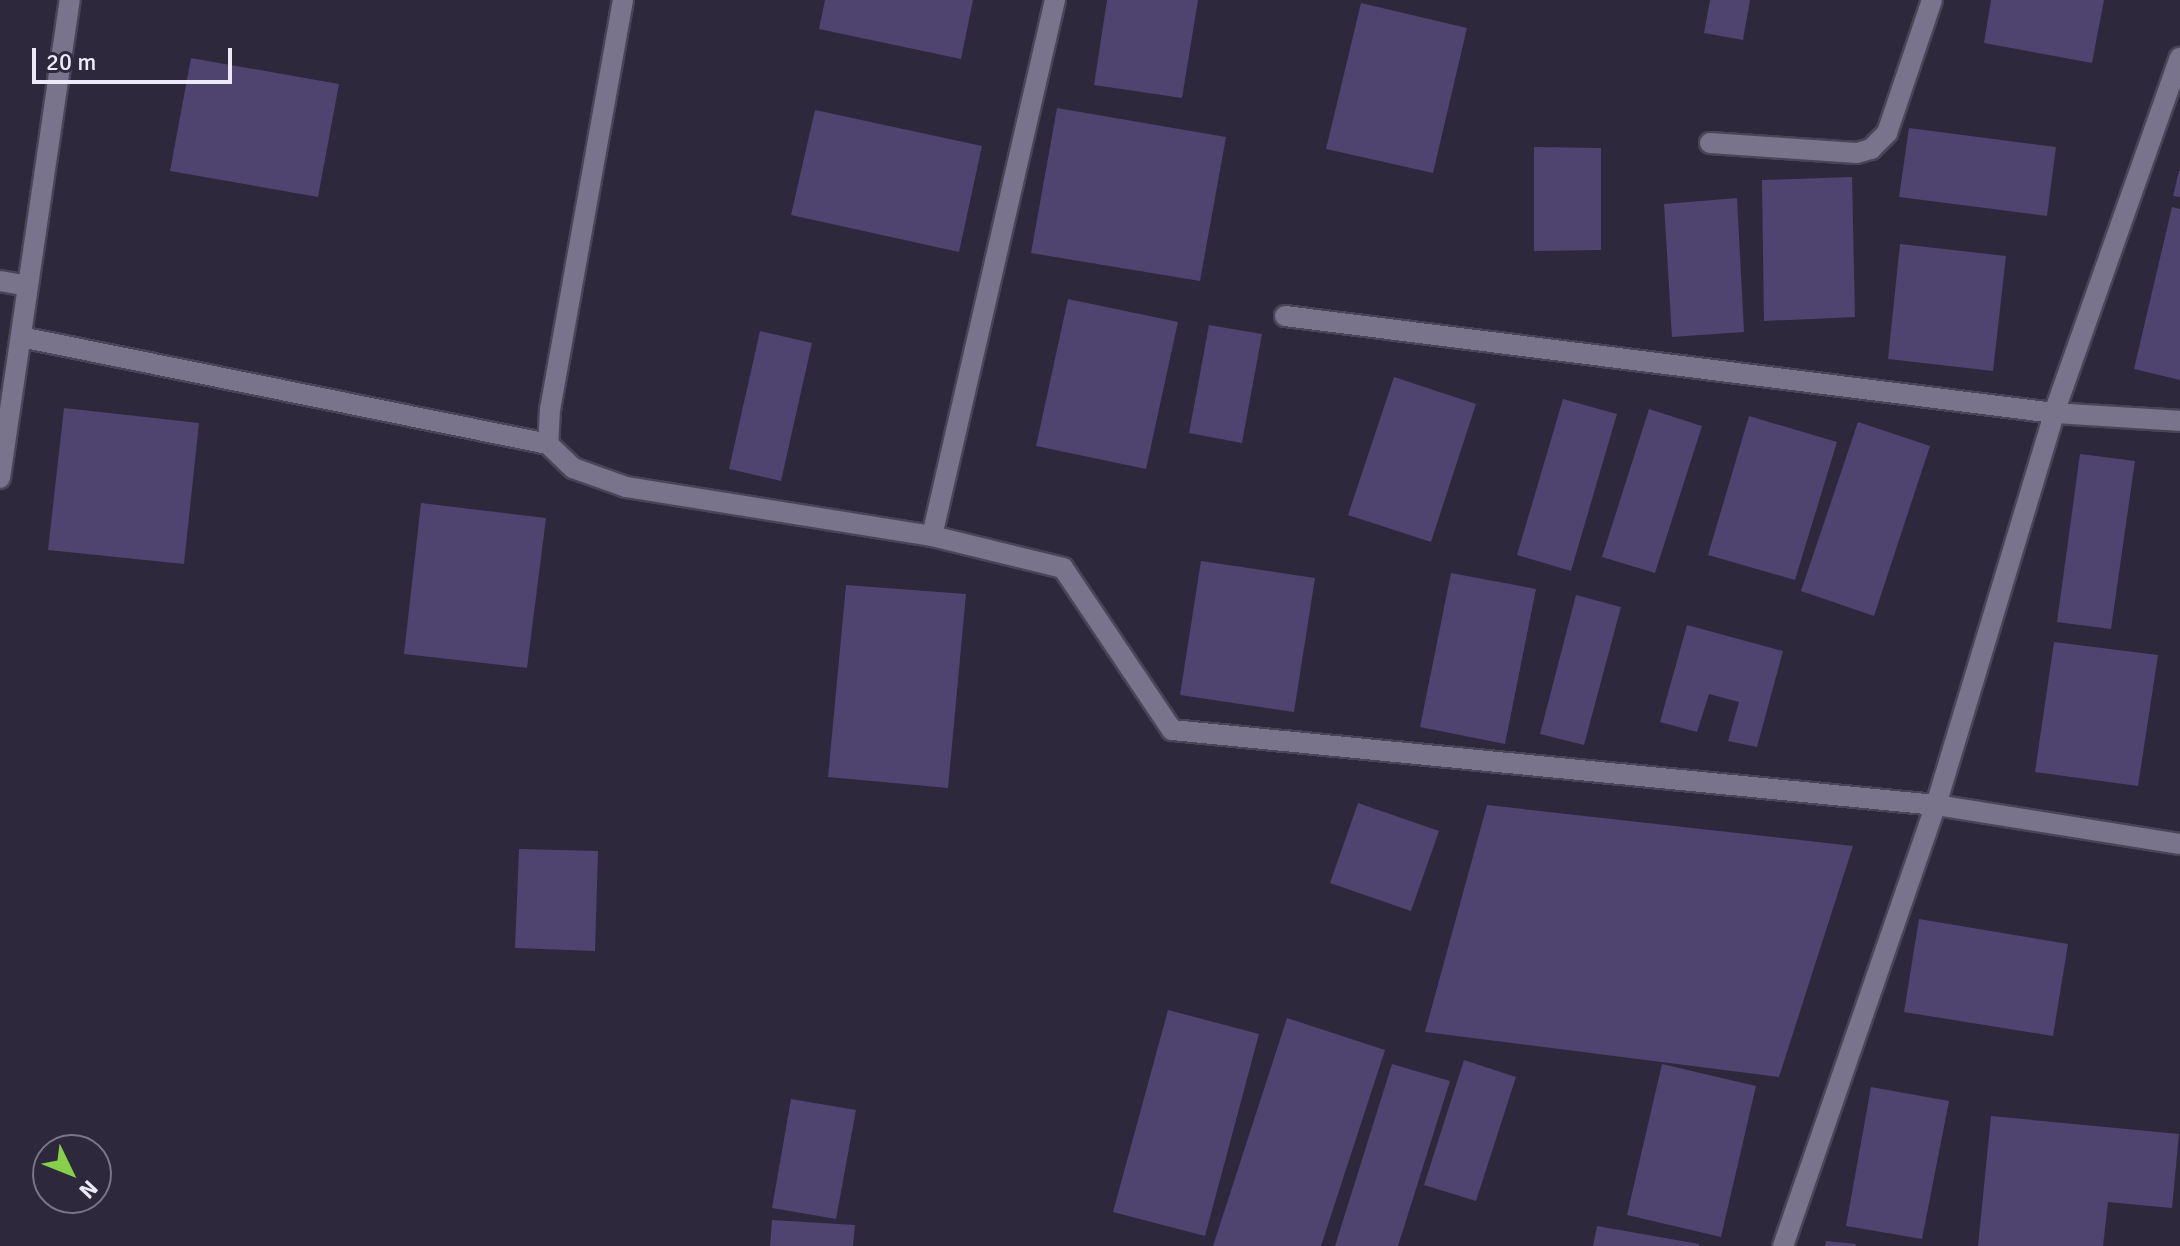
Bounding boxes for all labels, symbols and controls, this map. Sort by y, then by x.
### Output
scale bar [36,32,236,82]
text: 20 m [46,47,96,77]
north arrow [32,1134,112,1214]
text: N [73,1175,104,1204]

